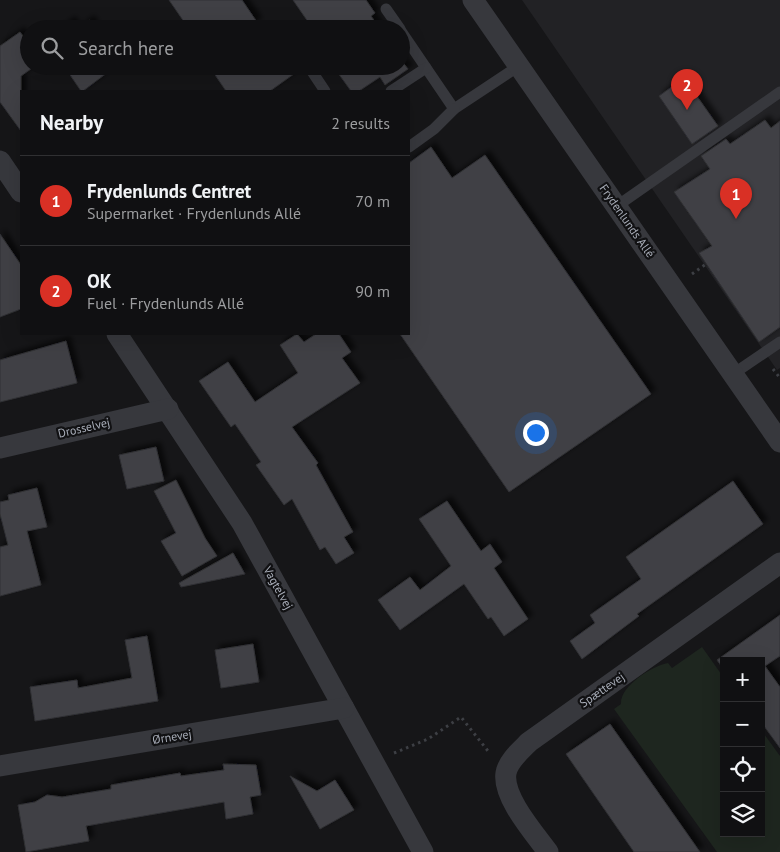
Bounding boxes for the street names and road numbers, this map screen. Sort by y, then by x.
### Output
street label: Frydenlunds Allé [597,181,658,260]
street label: Drosselvej [56,414,111,441]
street label: Vagtelvej [260,563,296,612]
street label: Spættevej [576,669,627,710]
street label: Ørnevej [151,726,193,747]

